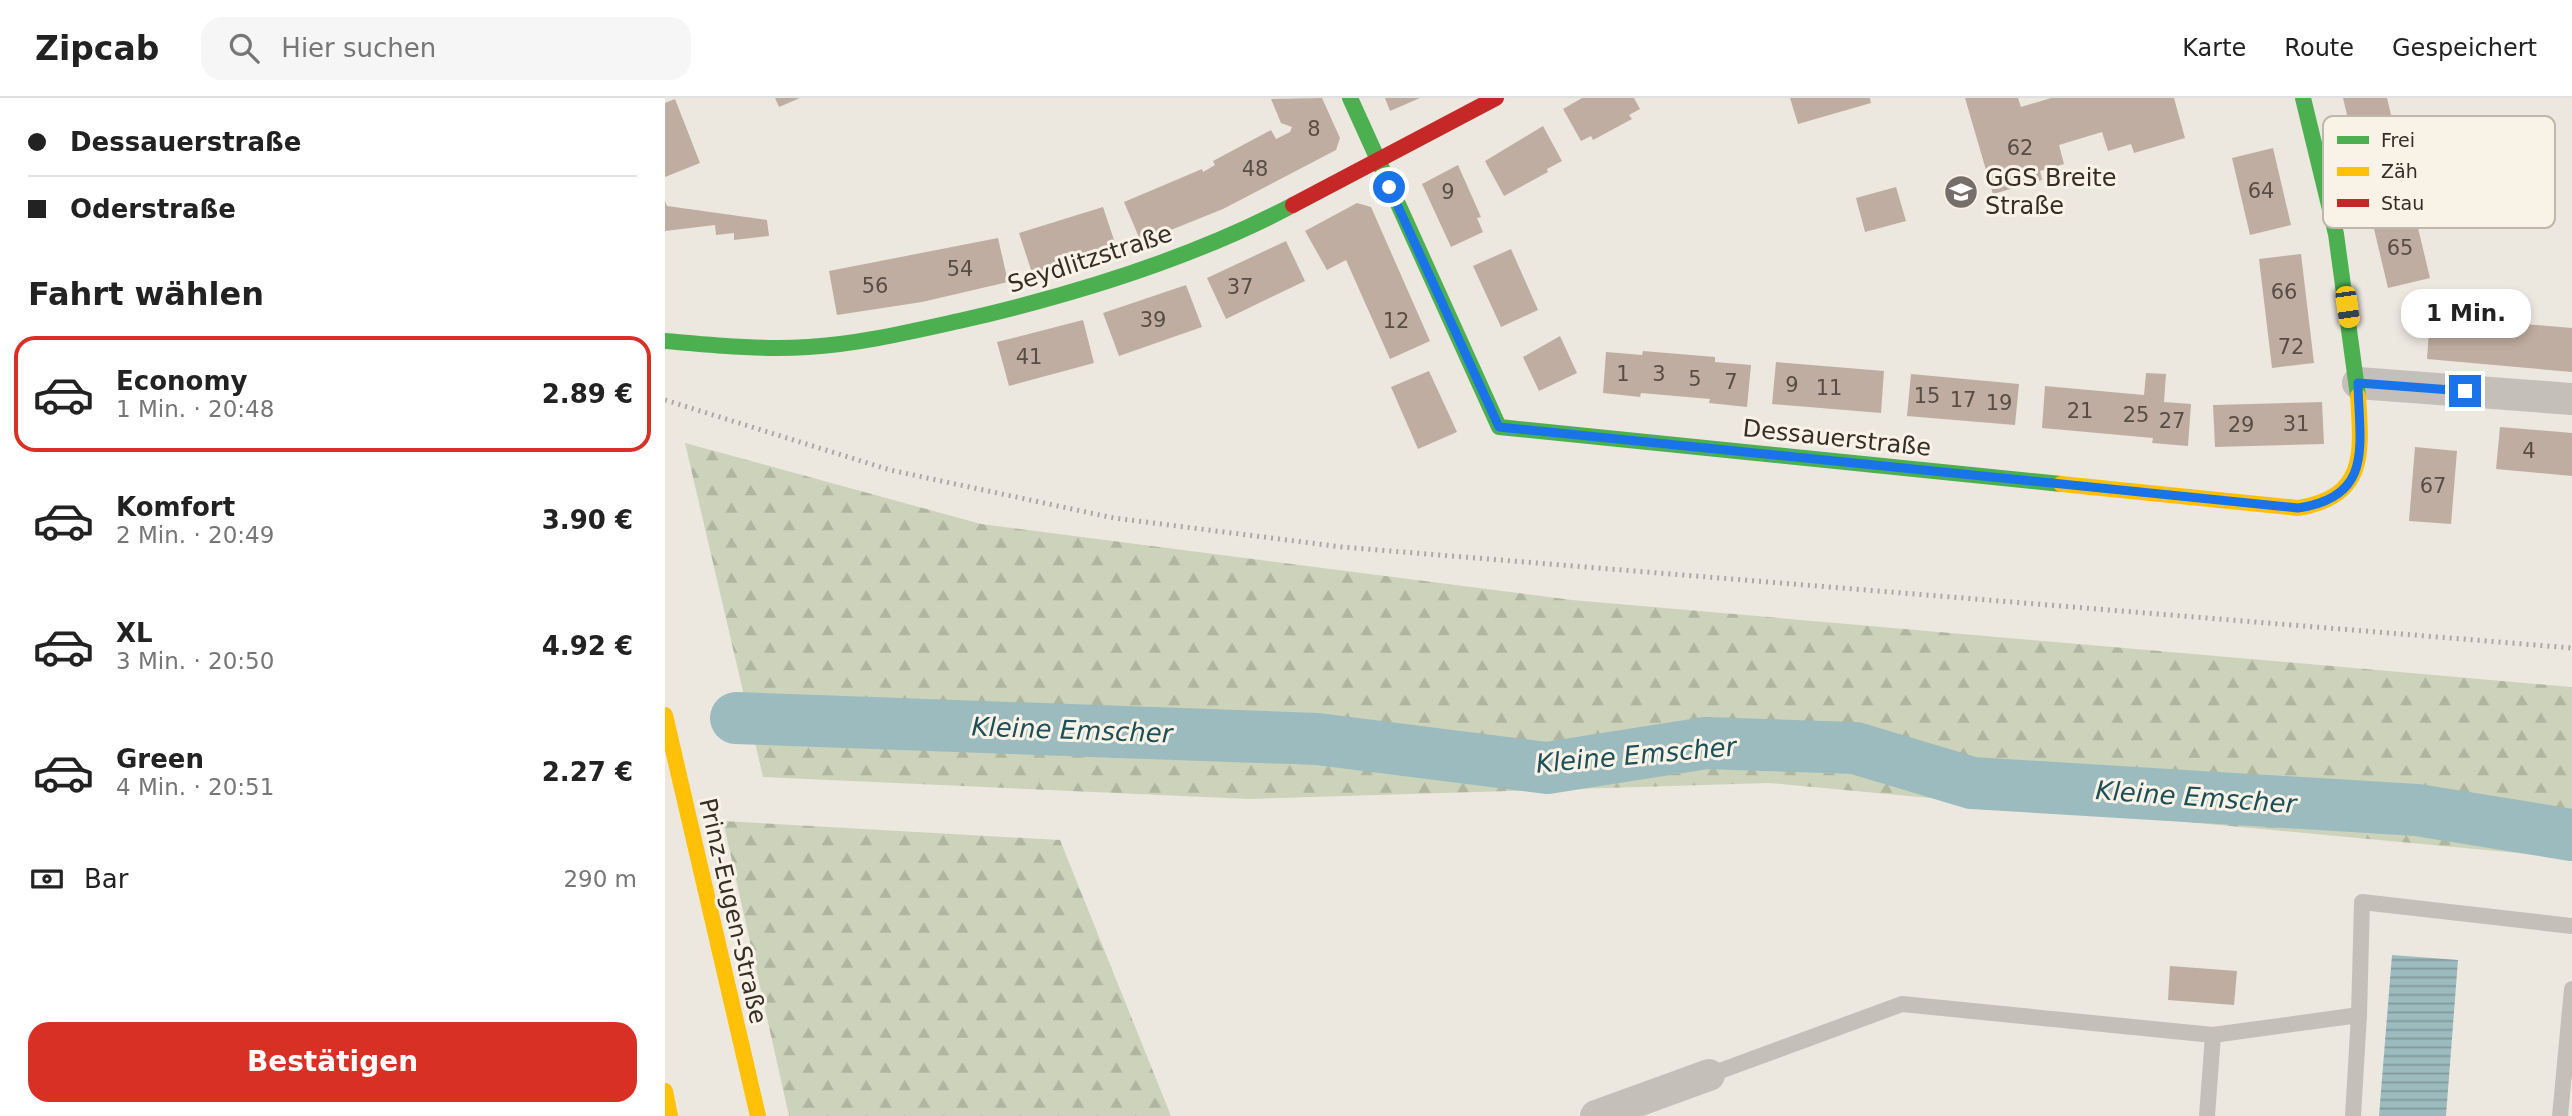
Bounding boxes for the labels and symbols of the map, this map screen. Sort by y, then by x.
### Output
legend [2323,116,2555,228]
house number: 8 [1307,117,1321,141]
text: Frei [2381,129,2415,151]
house number: 62 [2007,136,2033,160]
house number: 48 [1242,157,1268,181]
text: Zäh [2381,160,2418,182]
place label: GGS Breite Straße [1985,164,2116,220]
route start [1373,171,1405,203]
school or university icon: GGS Breite Straße [1942,173,1980,211]
house number: 64 [2248,179,2274,203]
house number: 9 [1441,180,1455,204]
text: Stau [2381,192,2424,214]
street label: Seydlitzstraße [1004,219,1176,299]
house number: 65 [2387,236,2413,260]
house number: 54 [947,257,973,281]
house number: 56 [862,274,888,298]
house number: 37 [1227,275,1253,299]
house number: 66 [2271,280,2297,304]
car [2334,285,2361,329]
callout: 1 Min. [2400,289,2530,338]
house number: 39 [1140,308,1166,332]
house number: 12 [1383,309,1409,333]
house number: 72 [2278,335,2304,359]
house number: 41 [1016,345,1042,369]
house number: 1 [1616,362,1630,386]
house number: 3 [1652,362,1666,386]
house number: 5 [1688,367,1702,391]
house number: 7 [1724,370,1738,394]
house number: 9 [1785,373,1799,397]
route end [2449,375,2481,407]
house number: 11 [1816,376,1842,400]
house number: 15 [1914,384,1940,408]
house number: 17 [1950,388,1976,412]
house number: 19 [1986,391,2012,415]
house number: 21 [2067,399,2093,423]
house number: 25 [2123,403,2149,427]
house number: 27 [2159,409,2185,433]
house number: 31 [2283,412,2309,436]
house number: 29 [2228,413,2254,437]
street label: Dessauerstraße [1741,414,1933,462]
house number: 4 [2522,439,2536,463]
house number: 67 [2420,474,2446,498]
water label: Kleine Emscher [971,712,1175,749]
water label: Kleine Emscher [1535,731,1740,779]
water label: Kleine Emscher [2095,775,2300,819]
street label: Prinz-Eugen-Straße [693,796,773,1026]

